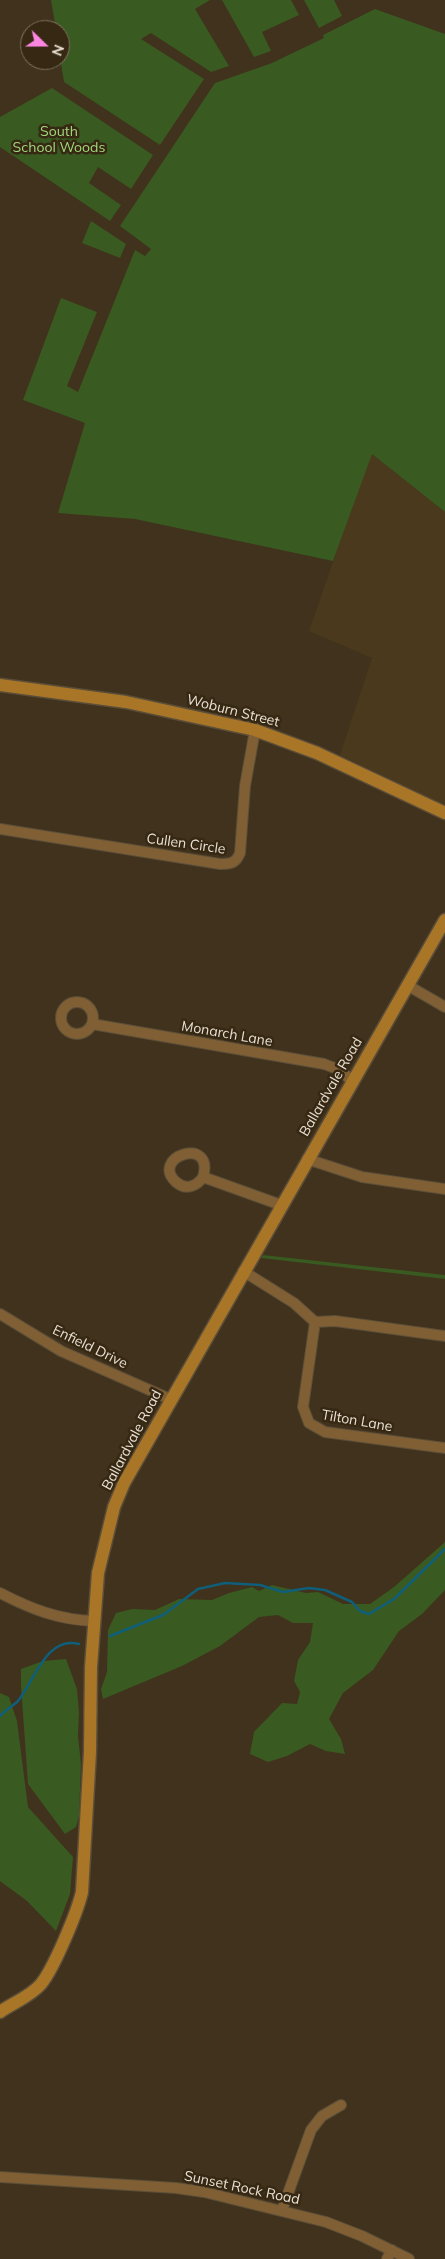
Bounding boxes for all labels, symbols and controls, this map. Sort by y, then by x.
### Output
north arrow [20,20,70,70]
text: N [48,42,68,59]
park label: South School Woods [13,124,105,156]
street label: Woburn Street [185,691,281,731]
street label: Cullen Circle [146,830,226,858]
street label: Monarch Lane [180,1018,274,1050]
street label: Ballardvale Road [296,1035,366,1139]
street label: Enfield Drive [50,1322,130,1372]
street label: Ballardvale Road [99,1387,165,1493]
street label: Tilton Lane [320,1407,394,1435]
street label: Sunset Rock Road [183,2168,301,2208]

